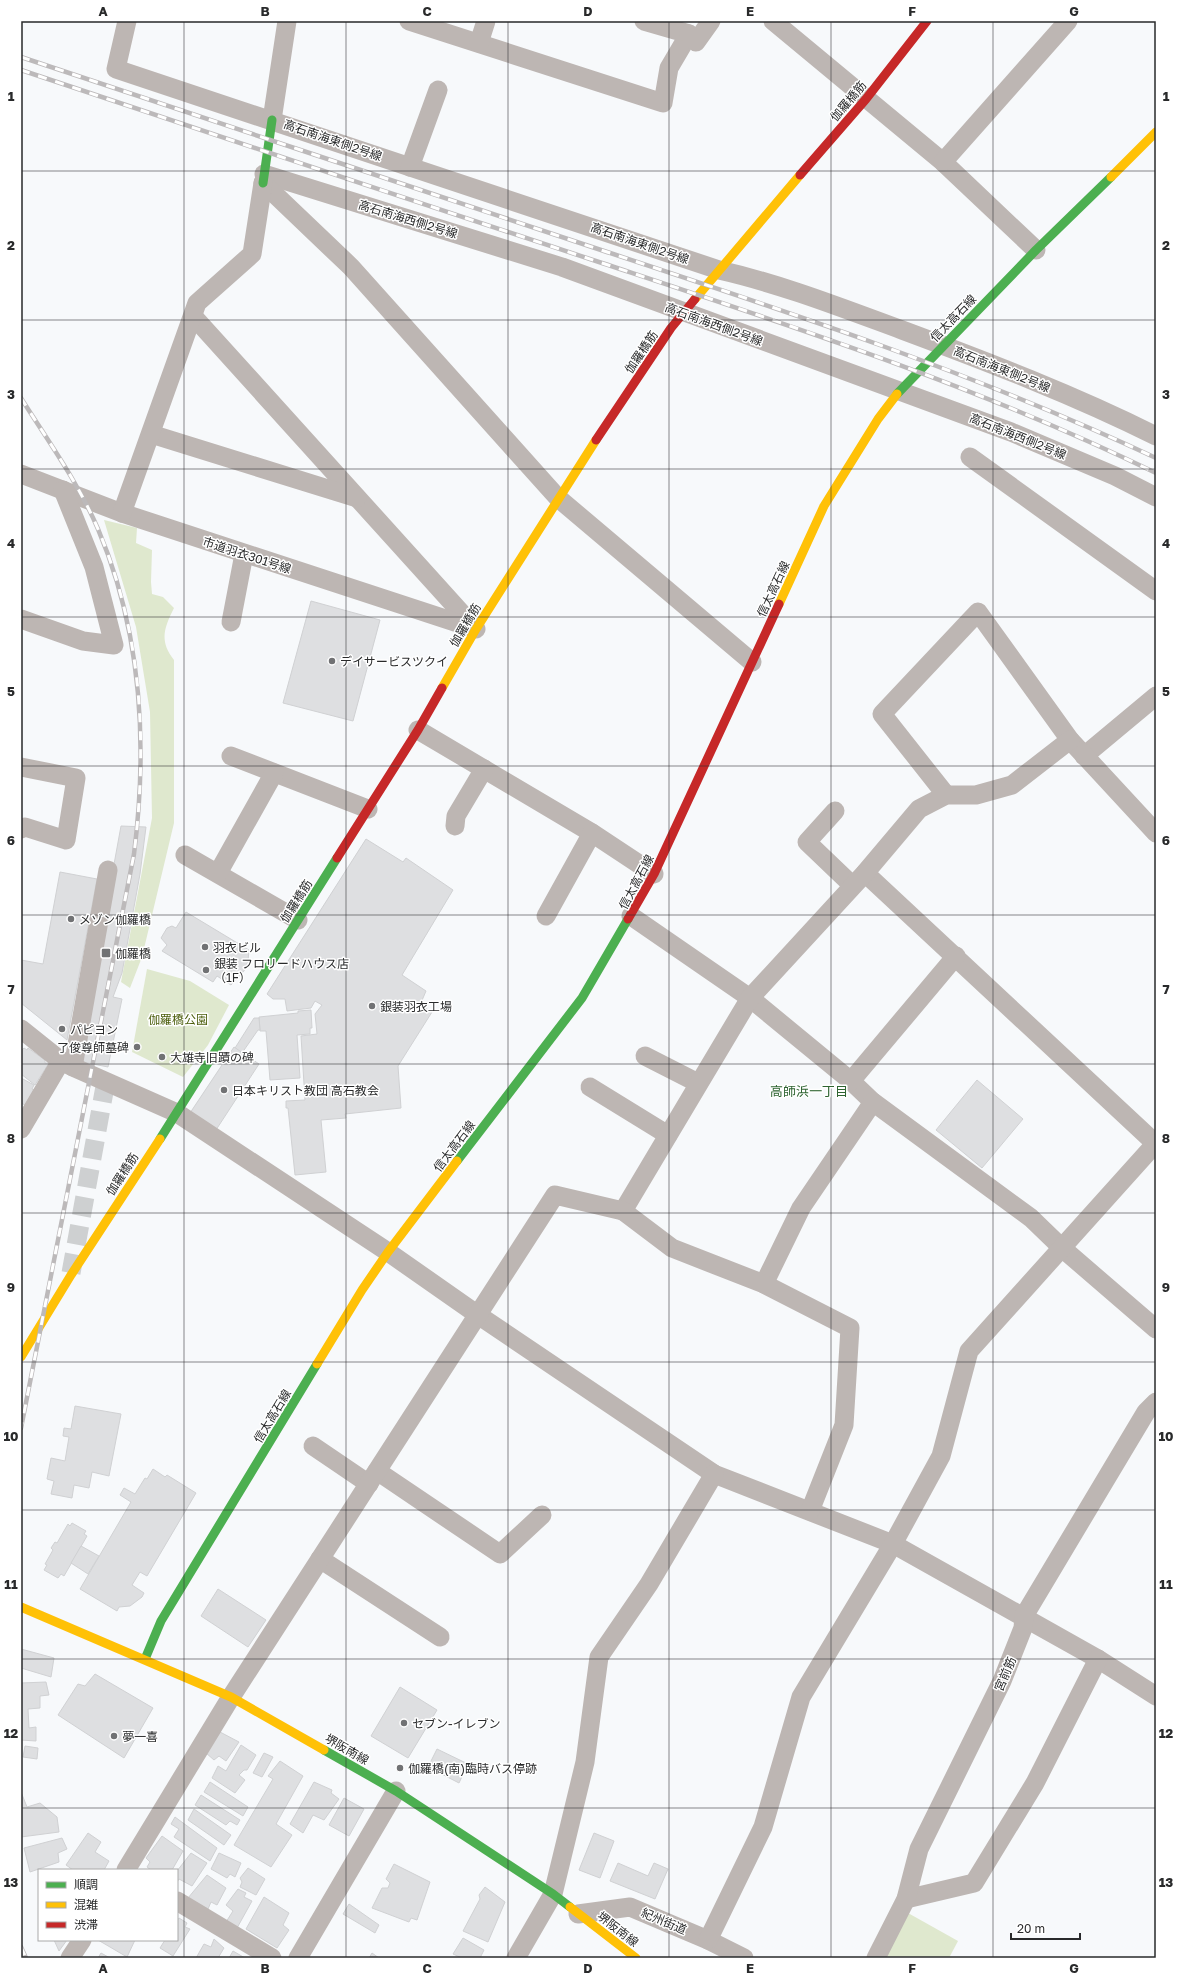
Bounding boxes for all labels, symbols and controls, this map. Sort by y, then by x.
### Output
text: A [98,3,108,19]
text: B [260,3,270,19]
text: C [422,3,432,19]
text: D [583,3,593,19]
text: E [746,3,754,19]
text: F [908,3,916,19]
text: G [1069,3,1079,19]
street label: 伽羅橋筋 [827,78,869,124]
text: 1 [8,88,15,104]
text: 1 [1163,88,1170,104]
street label: 高石南海東側2号線 [282,116,384,164]
street label: 高石南海西側2号線 [357,197,459,241]
street label: 高石南海東側2号線 [589,219,691,267]
text: 2 [7,237,15,253]
text: 2 [1162,237,1170,253]
street label: 信太高石線 [927,291,979,345]
street label: 高石南海西側2号線 [663,299,765,349]
street label: 伽羅橋筋 [621,328,661,376]
street label: 高石南海東側2号線 [951,343,1053,395]
text: 3 [7,386,15,402]
text: 3 [1162,386,1170,402]
street label: 高石南海西側2号線 [967,410,1069,462]
street label: 市道羽衣301号線 [201,534,293,576]
text: 4 [7,535,15,551]
text: 4 [1162,535,1170,551]
street label: 信太高石線 [754,559,792,619]
street label: 伽羅橋筋 [446,601,484,649]
place label: デイサービスツクイ [340,654,448,669]
marker: デイサービスツクイ [327,656,337,666]
text: 5 [7,683,15,699]
text: 5 [1162,683,1170,699]
text: 6 [7,832,15,848]
text: 6 [1162,832,1170,848]
street label: 信太高石線 [615,852,657,912]
street label: 伽羅橋筋 [277,877,315,925]
place label: メゾン伽羅橋 [79,912,151,927]
marker: メゾン伽羅橋 [66,914,76,924]
place label: 羽衣ビル [213,940,261,955]
marker: 羽衣ビル [200,942,210,952]
place label: 伽羅橋 [115,946,151,961]
marker: 伽羅橋 [100,947,112,959]
place label: 銀装 フロリードハウス店 （1F） [214,956,349,985]
marker: 銀装 フロリードハウス店 （1F） [201,965,211,975]
text: 7 [7,981,15,997]
text: 7 [1162,981,1170,997]
place label: 銀装羽衣工場 [380,999,452,1014]
marker: 銀装羽衣工場 [367,1001,377,1011]
park label: 伽羅橋公園 [148,1012,208,1027]
place label: パピヨン [70,1022,118,1037]
marker: パピヨン [57,1024,67,1034]
place label: 了俊尊師墓碑 [57,1040,129,1055]
marker: 了俊尊師墓碑 [132,1042,142,1052]
place label: 大雄寺旧蹟の碑 [170,1050,254,1065]
marker: 大雄寺旧蹟の碑 [157,1052,167,1062]
place label: 日本キリスト教団 高石教会 [232,1083,379,1098]
district label: 高師浜一丁目 [770,1083,848,1099]
marker: 日本キリスト教団 高石教会 [219,1085,229,1095]
street label: 信太高石線 [430,1118,478,1174]
text: 8 [7,1130,15,1146]
text: 8 [1162,1130,1170,1146]
street label: 伽羅橋筋 [103,1150,141,1198]
text: 9 [7,1279,15,1295]
text: 9 [1162,1279,1170,1295]
street label: 信太高石線 [250,1386,294,1446]
text: 10 [3,1428,19,1444]
text: 10 [1158,1428,1174,1444]
text: 11 [4,1576,18,1592]
text: 11 [1159,1576,1173,1592]
street label: 宮前筋 [991,1654,1019,1694]
place label: セブン-イレブン [412,1716,501,1731]
marker: セブン-イレブン [399,1718,409,1728]
text: 12 [4,1725,18,1741]
text: 12 [1159,1725,1173,1741]
place label: 夢一喜 [122,1729,158,1744]
marker: 夢一喜 [109,1731,119,1741]
street label: 堺阪南線 [322,1731,372,1767]
place label: 伽羅橋(南)臨時バス停跡 [408,1761,537,1776]
marker: 伽羅橋(南)臨時バス停跡 [395,1763,405,1773]
legend [38,1869,178,1941]
text: 13 [4,1874,18,1890]
text: 13 [1159,1874,1173,1890]
text: 順調 [74,1877,98,1892]
text: 混雑 [74,1897,98,1912]
street label: 紀州街道 [639,1905,689,1937]
street label: 堺阪南線 [594,1908,642,1950]
scale bar [1011,1915,1080,1941]
text: 渋滞 [74,1917,98,1932]
text: 20 m [1017,1921,1045,1936]
text: A [98,1960,108,1976]
text: B [260,1960,270,1976]
text: C [422,1960,432,1976]
text: D [583,1960,593,1976]
text: E [746,1960,754,1976]
text: F [908,1960,916,1976]
text: G [1069,1960,1079,1976]

